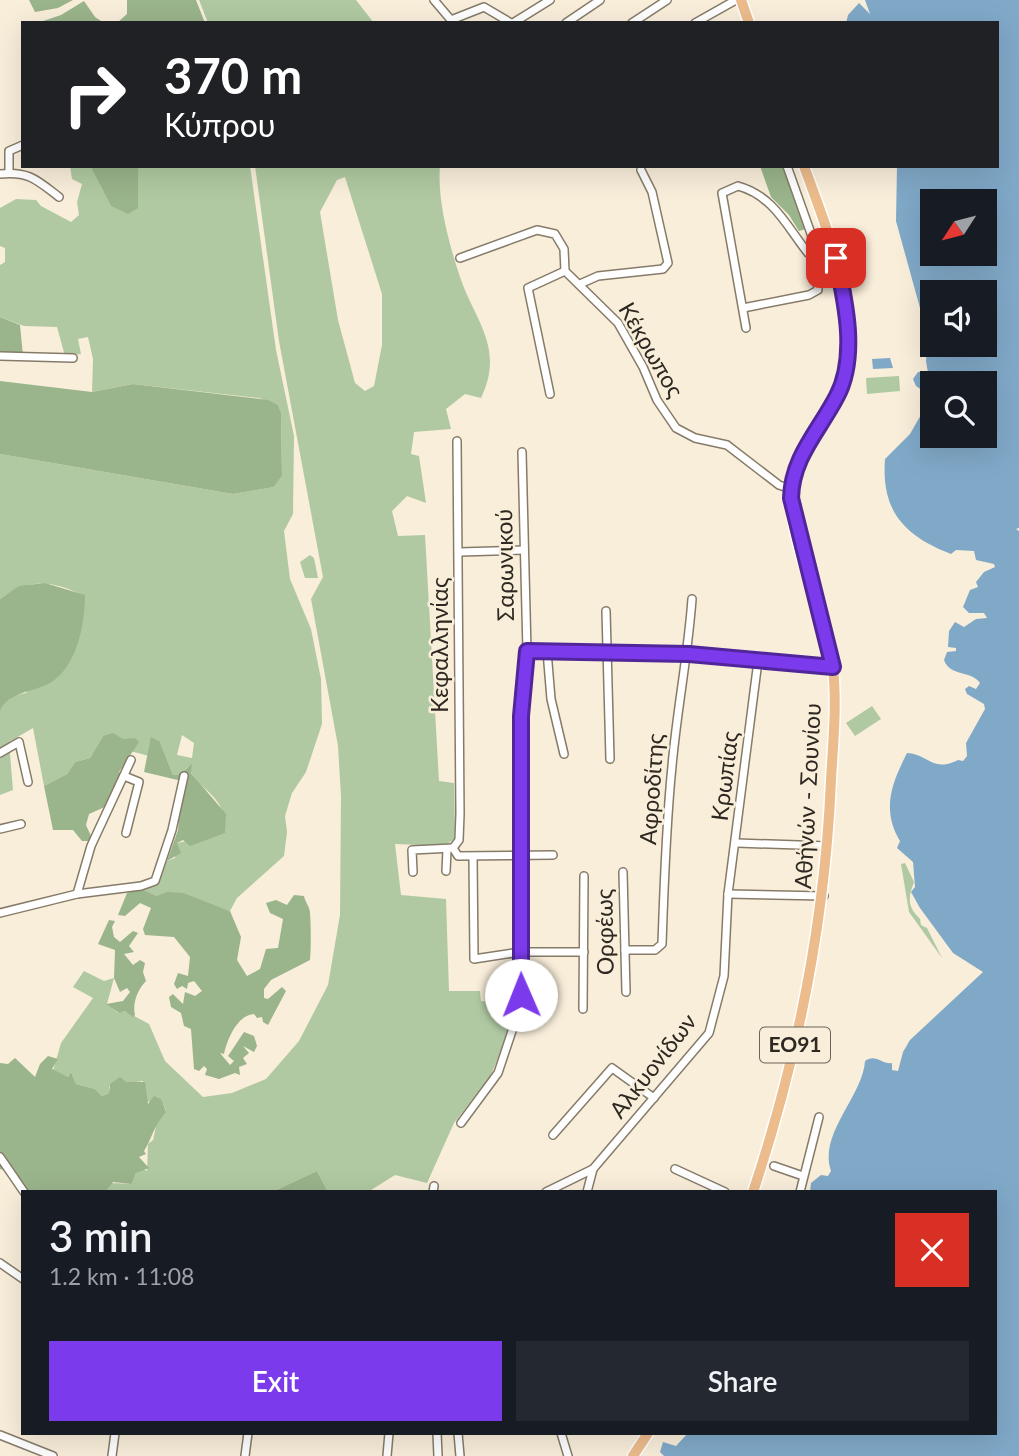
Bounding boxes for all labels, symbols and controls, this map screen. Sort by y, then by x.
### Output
text: 370 m [164,46,302,104]
icon: right [49,49,140,140]
text: Κύπρου [164,105,276,144]
north arrow [920,189,998,266]
map controls [920,189,997,448]
pin [806,228,866,288]
icon: arrive [817,239,855,277]
button: sound [920,280,997,357]
street label: Κέκρωπος [614,297,690,402]
button: search [920,371,997,448]
street label: Σαρωνικού [489,509,519,621]
street label: Κεφαλληνίας [425,577,453,713]
street label: Αθήνών - Σουνίου [788,702,826,890]
street label: Κρωπίας [705,729,743,822]
street label: Αφροδίτης [633,732,669,845]
street label: Ορφέως [589,888,619,976]
position arrow [484,958,558,1032]
street label: Αλκυονίδων [603,1007,702,1123]
road number: ΕΟ91 [760,1028,830,1062]
text: 3 min [49,1211,153,1261]
button: close [895,1213,969,1287]
text: 1.2 km · 11:08 [49,1262,194,1290]
button: Exit [49,1341,502,1421]
button: Share [516,1341,969,1421]

